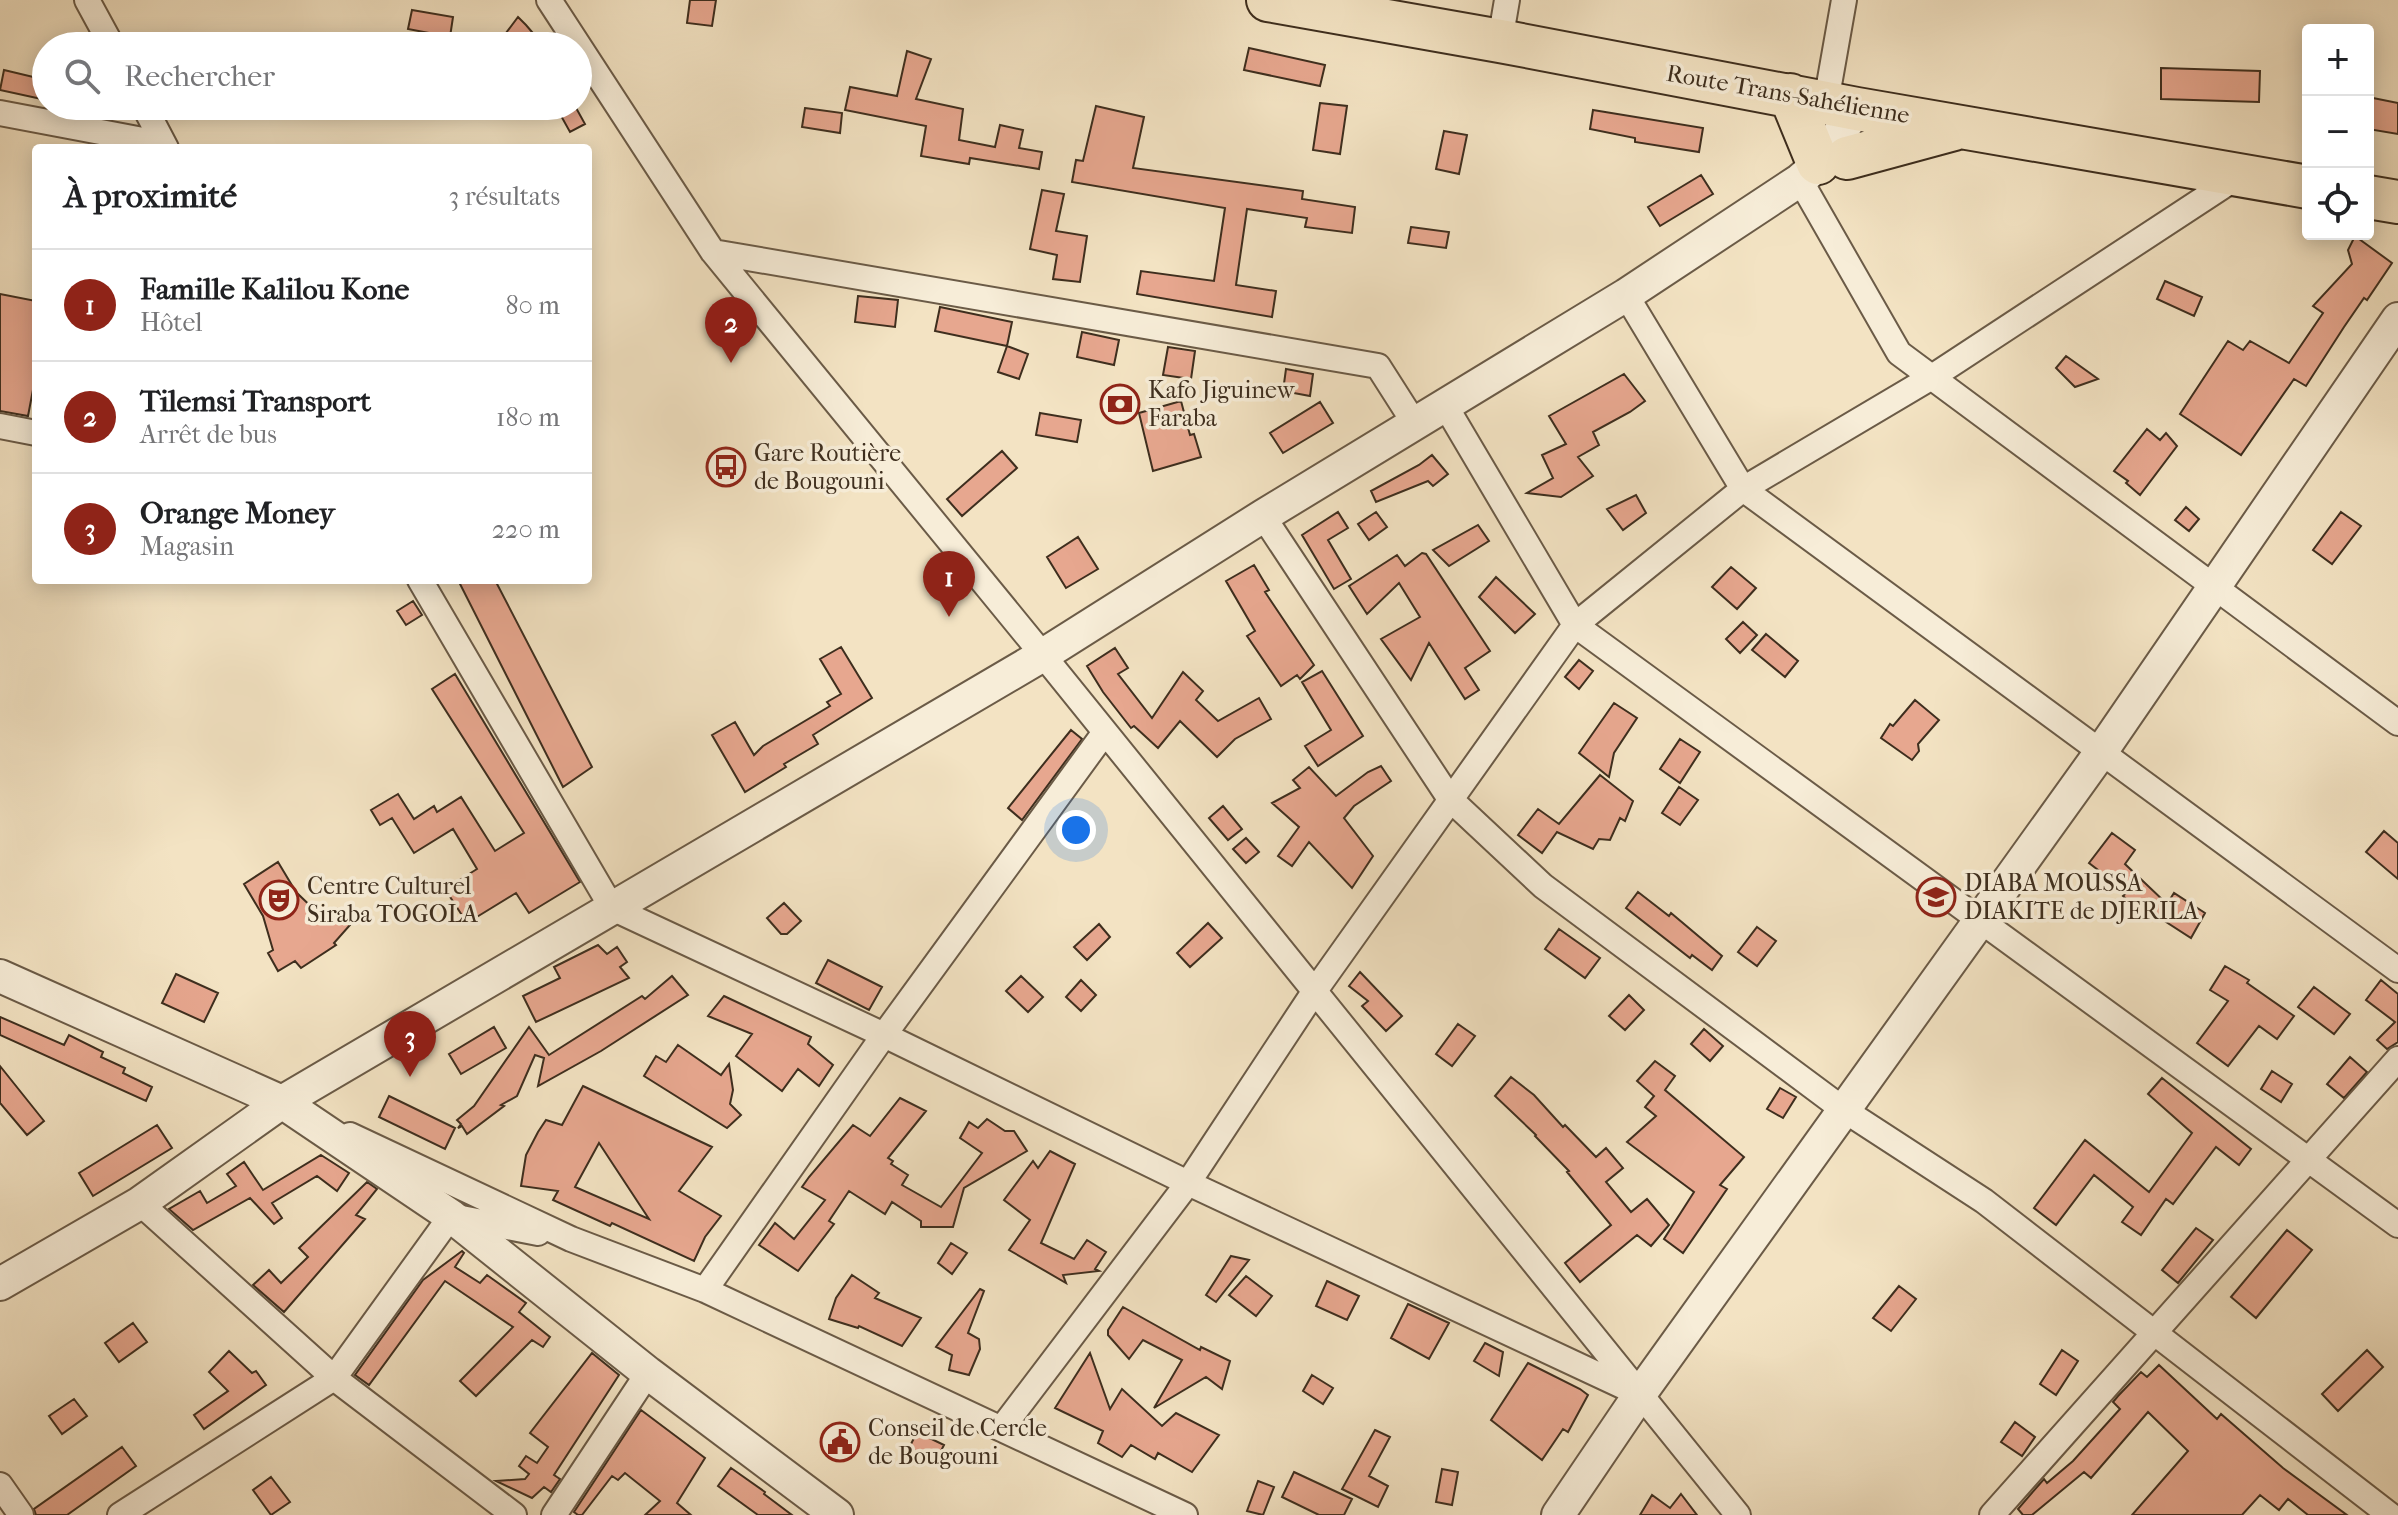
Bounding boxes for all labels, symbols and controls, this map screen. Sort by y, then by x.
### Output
map controls [2302,24,2374,240]
button: + [2302,24,2374,96]
search box [32,32,592,120]
icon: search [60,54,104,98]
text: Rechercher [124,59,275,94]
street label: Route Trans-Sahélienne [1664,59,1912,129]
button: − [2302,96,2374,168]
button: locate [2302,168,2374,240]
text: À proximité [64,176,237,216]
text: 3 résultats [448,181,560,212]
text: Famille Kalilou Kone [140,272,409,307]
text: 1 [85,290,95,321]
text: 80 m [505,290,560,321]
pin: 2 [705,297,757,363]
text: Hôtel [140,307,203,338]
place label: Kafo Jiguinew Faraba [1148,376,1296,432]
bank icon: Kafo Jiguinew Faraba [1099,383,1141,425]
text: Tilemsi Transport [140,384,371,419]
text: 2 [83,402,97,433]
text: 180 m [496,402,560,433]
text: Arrêt de bus [140,419,277,450]
place label: Gare Routière de Bougouni [754,439,901,495]
bus stop icon: Gare Routière de Bougouni [705,446,747,488]
text: Orange Money [140,496,335,531]
text: 3 [85,514,95,545]
text: 220 m [492,514,560,545]
text: Magasin [140,531,234,562]
pin: 1 [923,551,975,617]
your location [1056,810,1096,850]
place label: DIABA MOUSSA DIAKITE de DJERILA [1964,869,2199,925]
place label: Centre Culturel Siraba TOGOLA [307,872,478,928]
school or university icon: DIABA MOUSSA DIAKITE de DJERILA [1915,876,1957,918]
theatre icon: Centre Culturel Siraba TOGOLA [258,879,300,921]
pin: 3 [384,1011,436,1077]
place label: Conseil de Cercle de Bougouni [868,1414,1047,1470]
public building icon: Conseil de Cercle de Bougouni [819,1421,861,1463]

